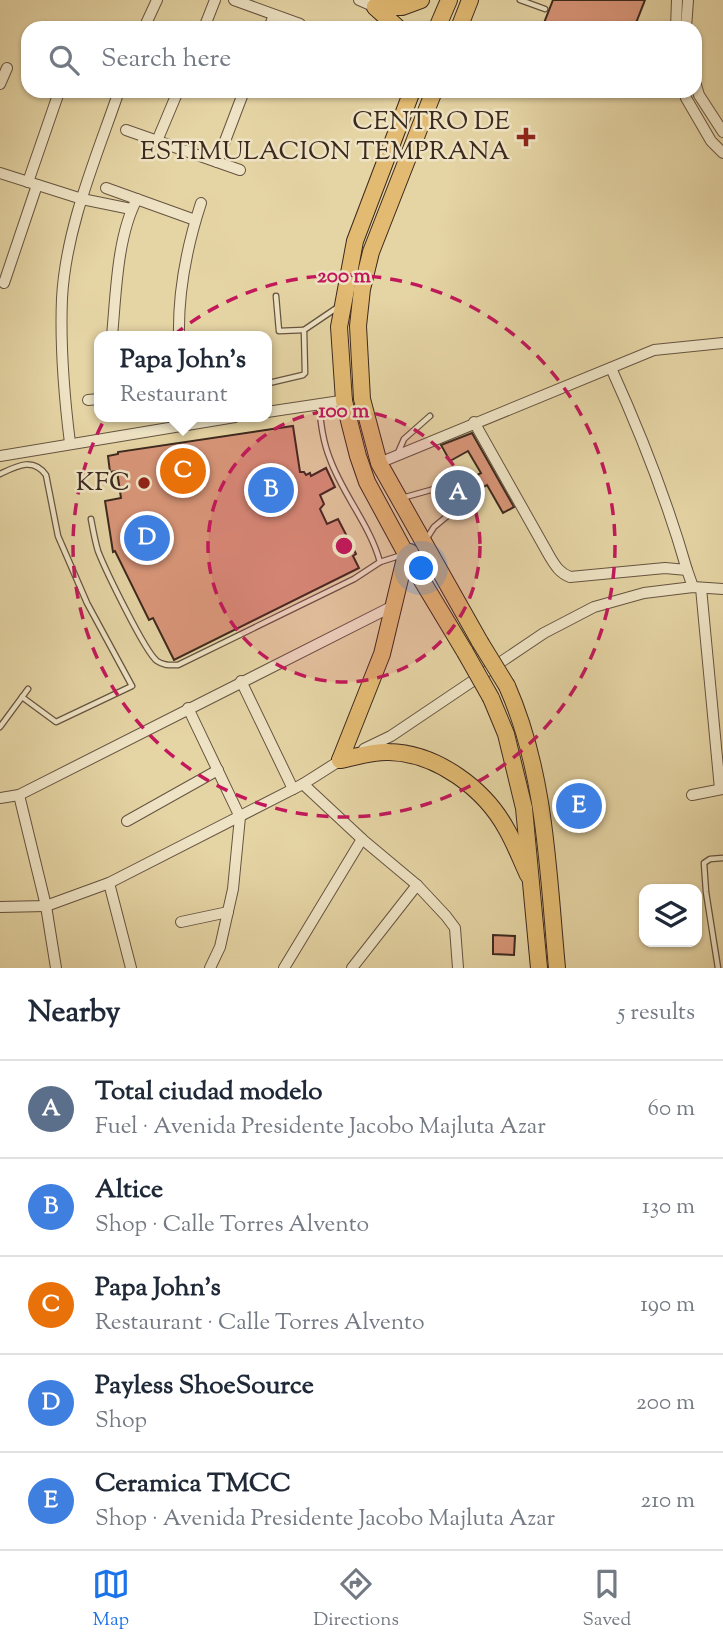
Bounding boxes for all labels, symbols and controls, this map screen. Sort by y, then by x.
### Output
search box [21,21,702,98]
icon: search [45,41,83,79]
text: Search here [101,41,231,78]
place label: CENTRO DE ESTIMULACION TEMPRANA [140,104,510,171]
marker: CENTRO DE ESTIMULACION TEMPRANA [516,127,536,147]
text: 200 m [317,262,372,292]
popup [94,331,272,422]
text: Papa John's [120,342,246,379]
text: Restaurant [120,379,228,412]
text: 100 m [319,397,370,427]
pin: C [160,445,206,497]
pin: B [248,464,294,516]
place label: KFC [76,465,130,502]
pin: A [435,467,481,519]
marker: KFC [136,475,152,491]
pin: D [124,512,170,564]
centre of rings [332,534,356,558]
your location [404,551,438,585]
pin: E [556,780,602,832]
map controls [639,884,702,947]
button: layers [639,884,702,947]
text: Nearby [28,992,120,1035]
text: 5 results [618,997,695,1030]
text: Total ciudad modelo [95,1074,322,1111]
text: A [42,1093,60,1126]
text: 60 m [647,1093,695,1126]
text: Fuel · Avenida Presidente Jacobo Majluta Azar [95,1111,546,1144]
text: Altice [95,1172,163,1209]
text: B [44,1191,58,1224]
text: 130 m [642,1191,695,1224]
text: Shop · Calle Torres Alvento [95,1209,369,1242]
text: Papa John's [95,1270,221,1307]
text: C [42,1289,60,1322]
text: 190 m [640,1289,695,1322]
text: Restaurant · Calle Torres Alvento [95,1307,424,1340]
text: Payless ShoeSource [95,1368,314,1405]
text: D [42,1387,60,1420]
text: 200 m [636,1387,695,1420]
text: Shop [95,1405,147,1438]
text: Ceramica TMCC [95,1466,291,1503]
text: E [44,1485,58,1518]
text: 210 m [641,1485,695,1518]
text: Shop · Avenida Presidente Jacobo Majluta Azar [95,1503,555,1536]
tab: Map [92,1565,130,1634]
tab: Directions [313,1565,399,1634]
tab: Saved [582,1565,631,1634]

